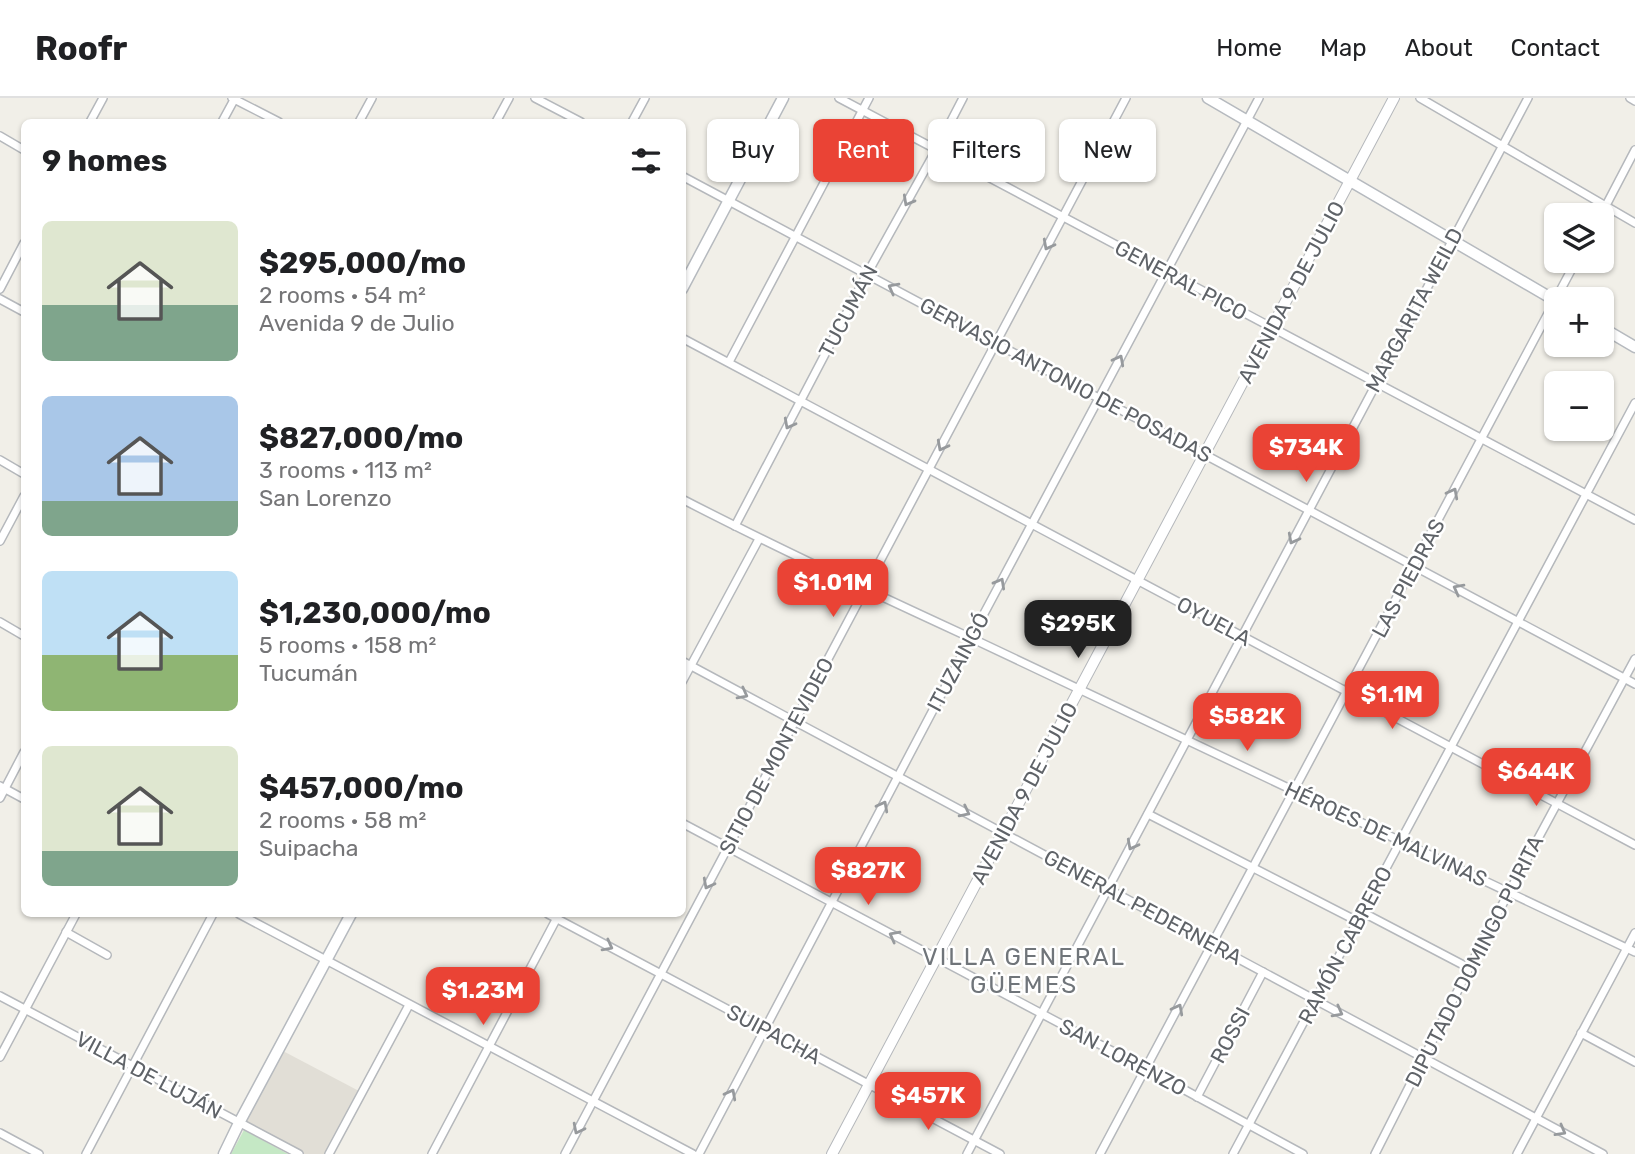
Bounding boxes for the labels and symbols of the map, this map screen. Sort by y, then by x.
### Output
one-way arrow [903,194,916,207]
street label: AVENIDA 9 DE JULIO [1232,197,1350,387]
street label: MARGARITA WEILD [1360,224,1468,396]
street label: GENERAL PICO [1111,235,1251,325]
one-way arrow [1043,238,1057,250]
street label: TUCUMÁN [813,261,883,361]
one-way arrow [887,283,900,296]
street label: GERVASIO ANTONIO DE POSADAS [916,292,1216,468]
one-way arrow [1110,355,1124,368]
one-way arrow [784,416,797,429]
pin: $734K [1257,424,1355,484]
one-way arrow [937,439,951,451]
one-way arrow [1445,487,1458,500]
street label: LAS PIEDRAS [1366,514,1450,642]
one-way arrow [1288,532,1302,544]
pin: $1.01M [776,560,890,619]
one-way arrow [992,578,1006,590]
one-way arrow [1452,584,1465,597]
street label: OYUELA [1173,591,1255,651]
pin: $295K [1029,601,1127,660]
street label: ITUZAINGÓ [922,608,994,716]
street label: SITIO DE MONTEVIDEO [713,653,839,859]
pin: $1.1M [1343,672,1441,731]
one-way arrow [735,685,748,699]
pin: $582K [1198,694,1296,753]
street label: AVENIDA 9 DE JULIO [965,698,1083,888]
pin: $644K [1487,748,1585,808]
street label: HÉROES DE MALVINAS [1281,776,1491,892]
one-way arrow [874,800,888,813]
one-way arrow [958,804,970,818]
street label: DIPUTADO DOMINGO PURITA [1400,831,1548,1091]
one-way arrow [1127,838,1140,850]
street label: GENERAL PEDERNERA [1040,844,1246,970]
pin: $827K [819,848,917,907]
street label: RAMÓN CABRERO [1293,862,1397,1028]
one-way arrow [702,877,716,889]
one-way arrow [889,931,901,944]
one-way arrow [601,937,613,951]
district label: VILLA GENERAL GÜEMES [922,943,1126,999]
pin: $1.23M [426,968,540,1027]
street label: SUIPACHA [723,999,825,1069]
one-way arrow [1169,1003,1183,1016]
street label: ROSSI [1205,1003,1255,1067]
one-way arrow [1331,1003,1344,1017]
street label: SAN LORENZO [1055,1013,1191,1101]
street label: VILLA DE LUJÁN [72,1026,226,1124]
pin: $457K [879,1072,977,1132]
one-way arrow [722,1088,736,1101]
one-way arrow [573,1121,587,1134]
one-way arrow [1553,1123,1566,1136]

